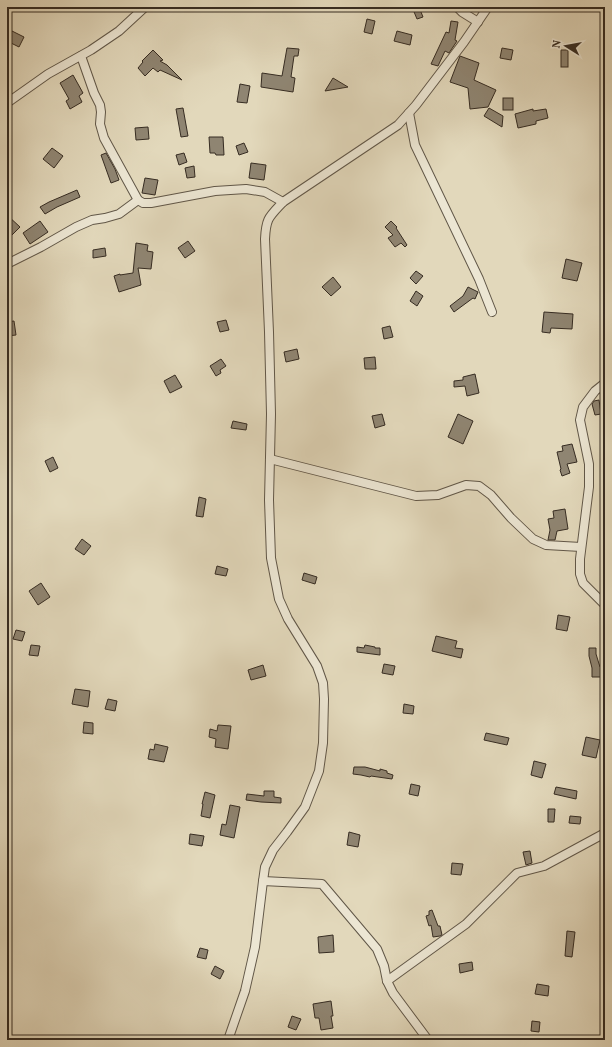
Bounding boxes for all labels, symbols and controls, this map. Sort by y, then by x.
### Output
north arrow [546,26,586,66]
text: N [550,39,566,50]

